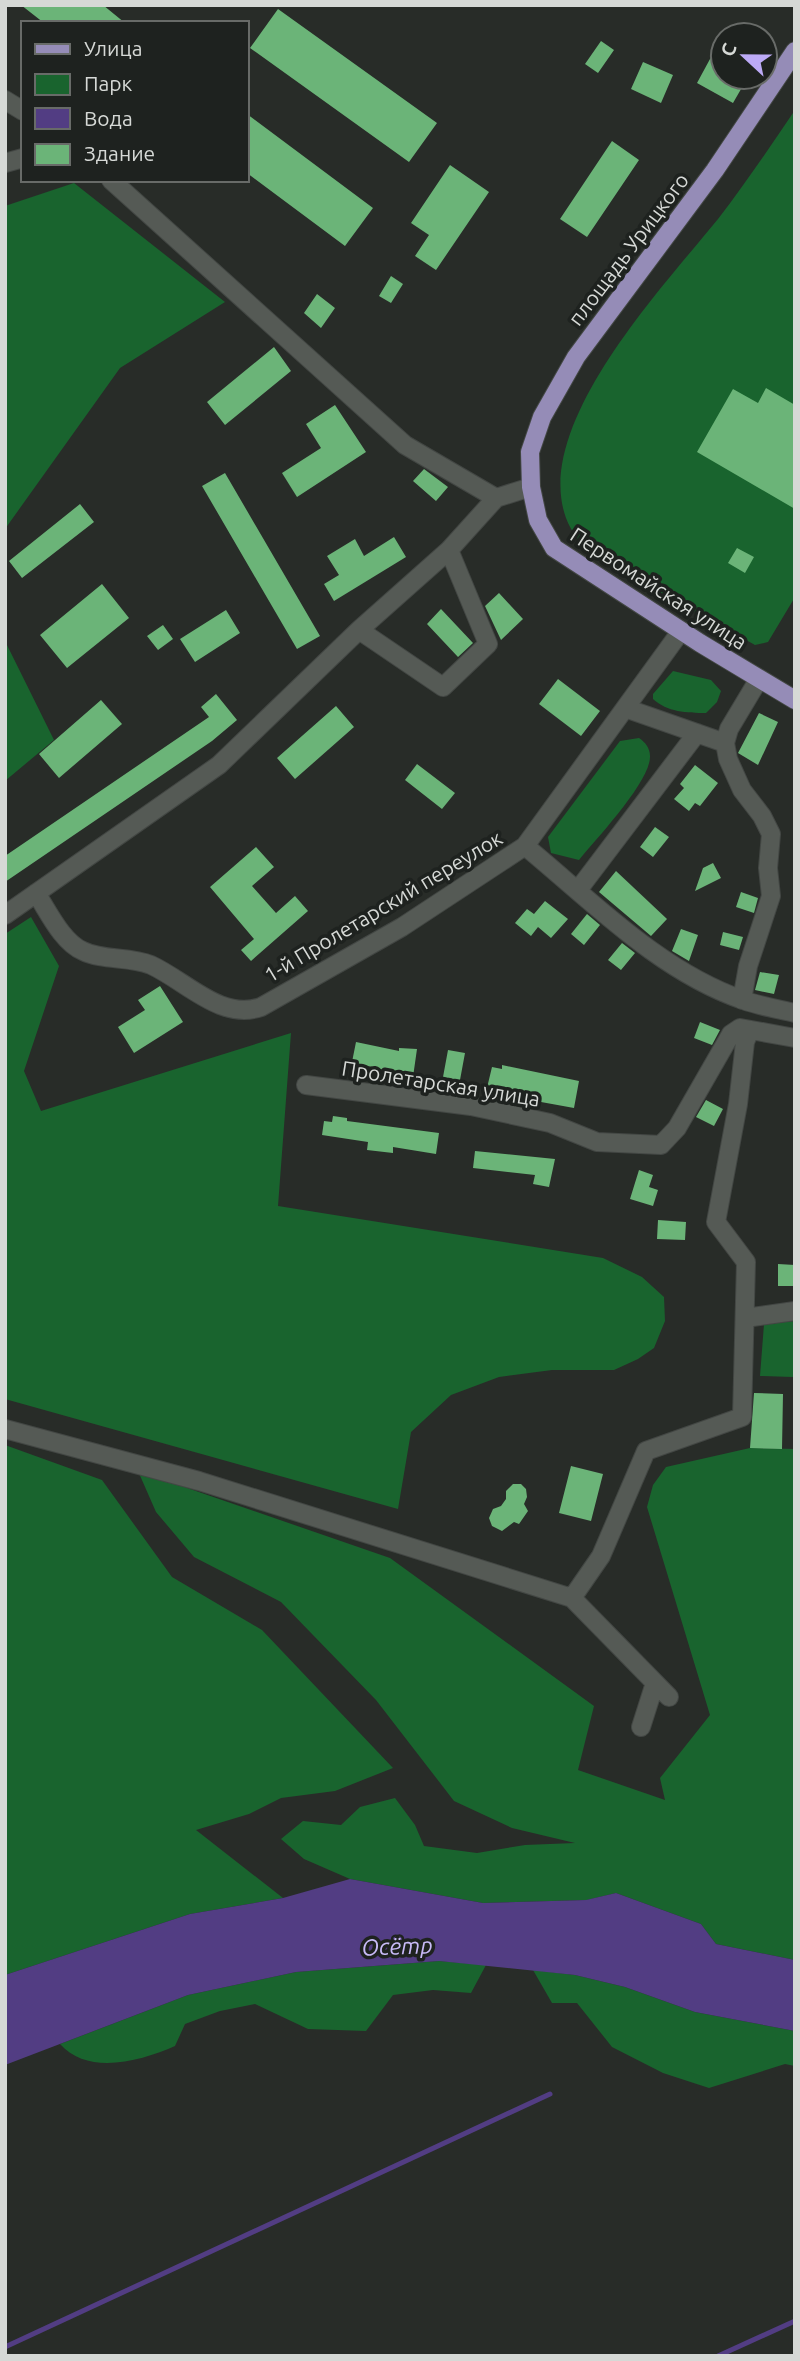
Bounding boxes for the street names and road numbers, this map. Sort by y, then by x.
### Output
street label: площадь Урицкого [563,168,693,330]
street label: Первомайская улица [566,522,752,654]
street label: 1-й Пролетарский переулок [260,825,507,987]
street label: Пролетарская улица [340,1055,542,1111]

